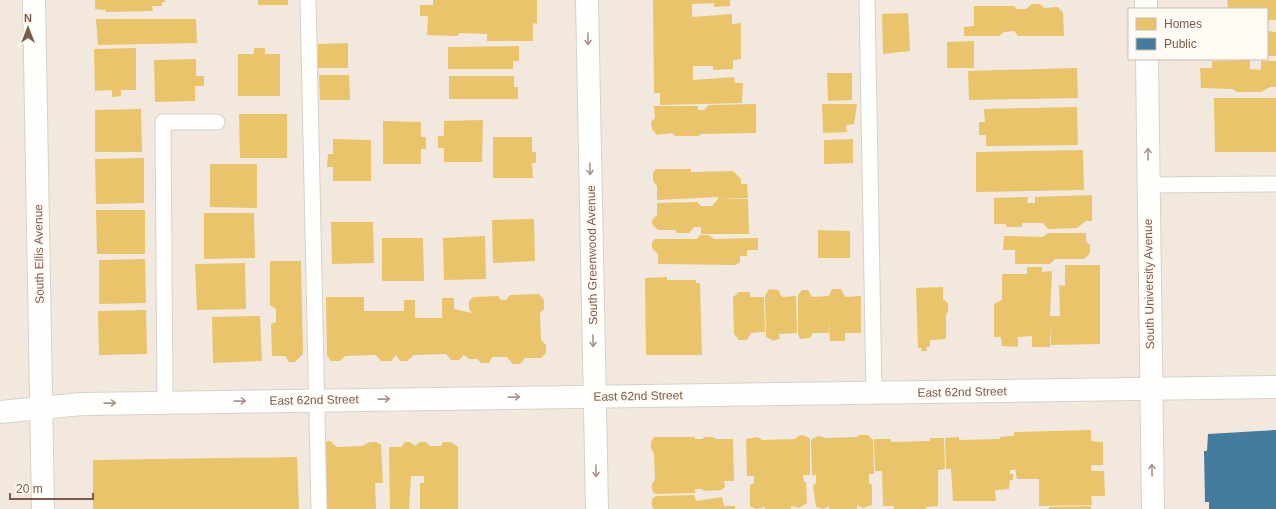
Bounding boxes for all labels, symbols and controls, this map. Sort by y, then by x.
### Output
north arrow [8,8,48,48]
legend [1128,8,1268,60]
text: N [24,12,32,24]
text: Homes [1164,17,1202,31]
one-way arrow [584,32,592,45]
text: Public [1164,37,1197,51]
one-way arrow [1144,148,1152,161]
one-way arrow [586,162,594,175]
street label: South Greenwood Avenue [584,185,600,325]
street label: South Ellis Avenue [31,204,47,304]
street label: South University Avenue [1141,218,1157,349]
one-way arrow [589,334,597,347]
street label: East 62nd Street [917,384,1007,400]
street label: East 62nd Street [593,388,683,404]
street label: East 62nd Street [269,392,359,408]
one-way arrow [507,393,520,401]
one-way arrow [377,395,390,403]
one-way arrow [233,397,246,405]
one-way arrow [103,399,116,407]
one-way arrow [592,464,600,477]
one-way arrow [1148,464,1156,477]
scale bar [10,475,93,501]
text: 20 m [16,482,43,496]

